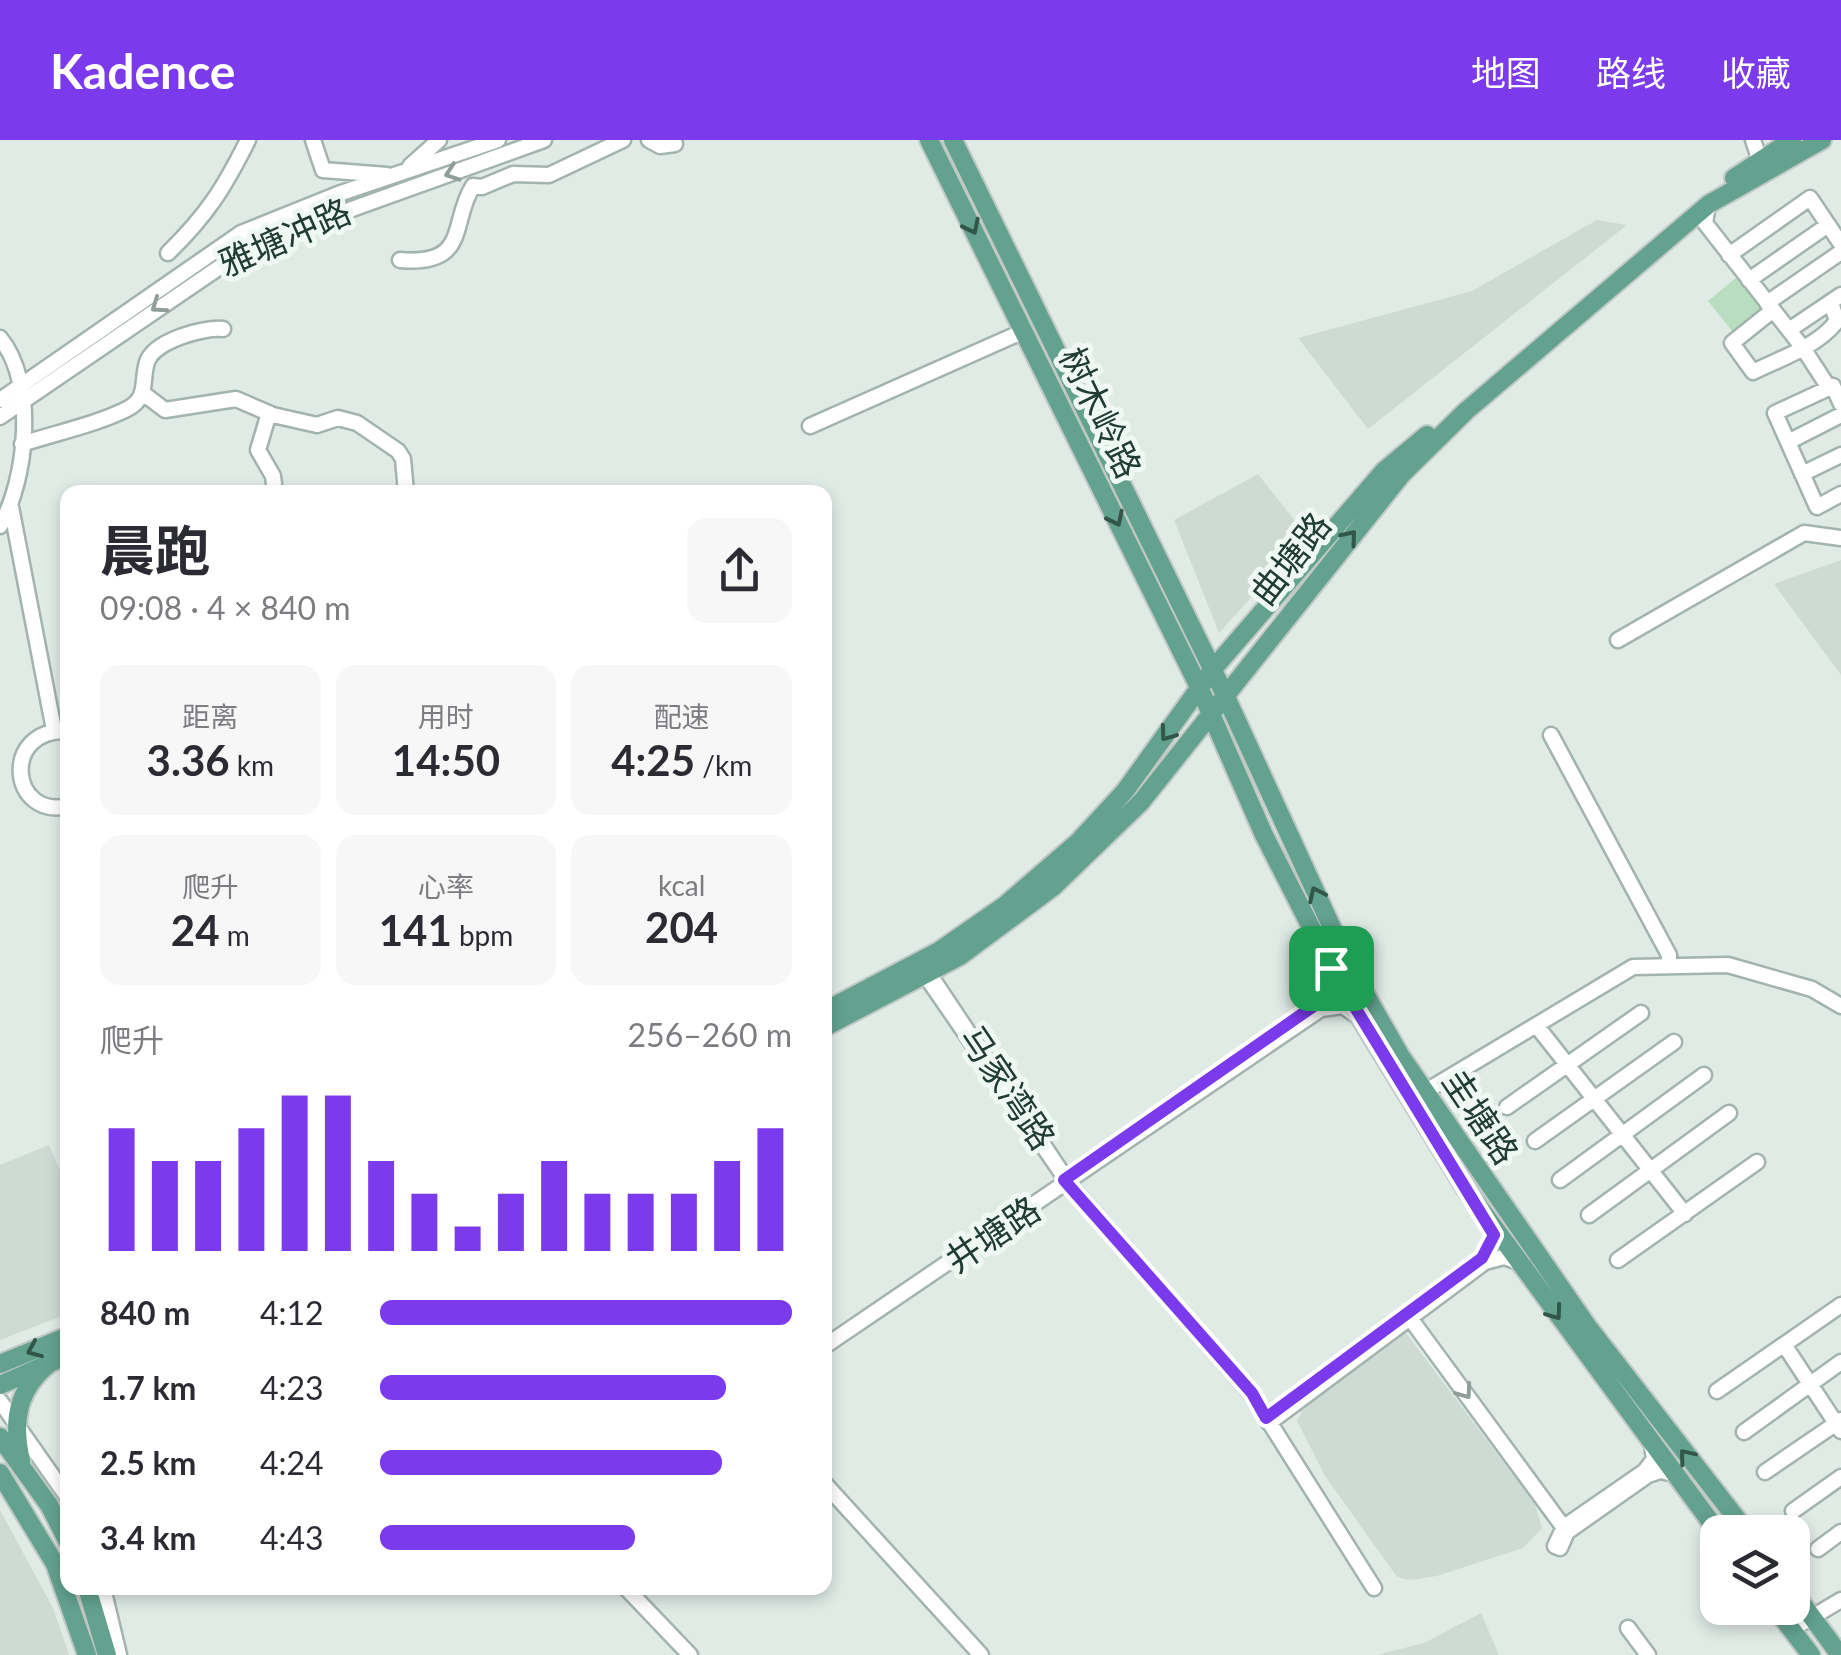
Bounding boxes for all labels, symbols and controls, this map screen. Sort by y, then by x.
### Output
text: Kadence [50,42,235,99]
text: 地图 [1471,51,1541,93]
text: 路线 [1596,51,1666,93]
text: 收藏 [1721,51,1791,93]
one-way arrow [445,161,462,181]
street label: 雅塘冲路 [212,189,357,284]
one-way arrow [960,217,980,235]
one-way arrow [151,294,169,312]
street label: 树木岭路 [1052,340,1151,484]
street label: 曲塘路 [1241,503,1338,612]
one-way arrow [1104,509,1124,527]
text: 晨跑 [100,517,210,583]
button: share [687,518,792,623]
one-way arrow [1338,530,1356,548]
text: 09:08 · 4 × 840 m [100,588,351,627]
text: 距离 [182,699,238,733]
text: 用时 [418,699,474,733]
text: 配速 [654,699,710,733]
one-way arrow [1161,723,1179,741]
text: 3.36 [147,735,230,785]
text: 14:50 [392,735,500,785]
text: 4:25 [611,735,695,785]
text: km [230,748,274,782]
text: /km [695,748,752,782]
text: kcal [658,868,705,902]
text: 爬升 [182,869,238,903]
text: 心率 [418,869,474,903]
one-way arrow [1308,886,1328,904]
text: 204 [645,902,718,952]
text: 24 [171,905,220,955]
text: 141 [379,905,452,955]
text: m [220,918,250,952]
text: bpm [452,918,513,952]
pin [1289,926,1374,1011]
icon: arrive [1304,941,1359,996]
text: 256–260 m [628,1015,792,1054]
street label: 马家湾路 [952,1017,1065,1157]
text: 爬升 [100,1020,164,1059]
street label: 圭塘路 [1435,1061,1528,1171]
street label: 井塘路 [937,1187,1047,1280]
text: 840 m [100,1293,190,1332]
text: 4:12 [260,1293,324,1332]
one-way arrow [1544,1302,1561,1320]
one-way arrow [26,1338,44,1358]
text: 1.7 km [100,1368,196,1407]
text: 4:23 [260,1368,324,1407]
one-way arrow [1453,1381,1470,1399]
text: 2.5 km [100,1443,196,1482]
text: 4:24 [260,1443,324,1482]
one-way arrow [1680,1450,1698,1468]
map controls [1700,1515,1810,1625]
button: layers [1700,1515,1810,1625]
text: 3.4 km [100,1518,196,1557]
text: 4:43 [260,1518,324,1557]

